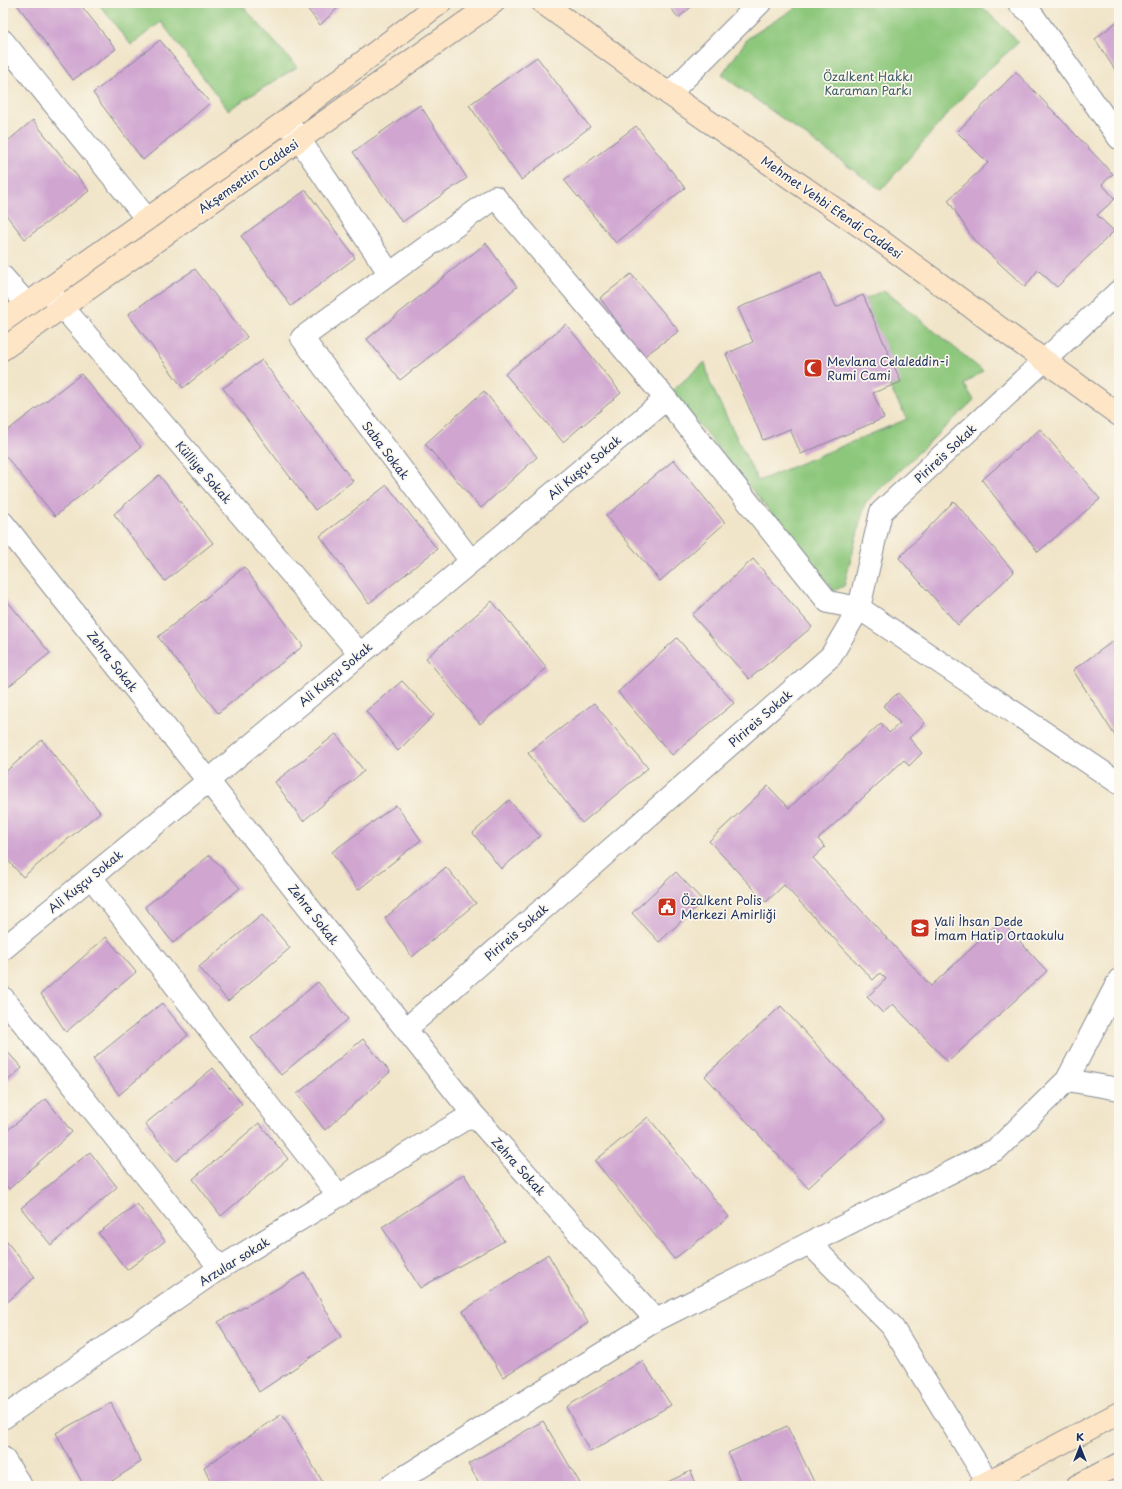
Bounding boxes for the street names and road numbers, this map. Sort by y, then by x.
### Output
street label: Akşemsettin Caddesi [194,135,302,217]
street label: Mehmet Vehbi Efendi Caddesi [758,151,906,263]
street label: Saba Sokak [358,417,414,483]
street label: Pirireis Sokak [910,419,980,487]
street label: Ali Kuşçu Sokak [543,431,625,503]
street label: Külliye Sokak [172,437,236,507]
street label: Zehra Sokak [83,627,143,695]
street label: Ali Kuşçu Sokak [294,638,376,710]
street label: Pirireis Sokak [724,685,796,751]
street label: Ali Kuşçu Sokak [44,845,126,917]
street label: Zehra Sokak [284,880,344,948]
street label: Pirireis Sokak [480,899,552,965]
street label: Zehra Sokak [488,1133,550,1199]
street label: Arzular sokak [195,1232,273,1290]

